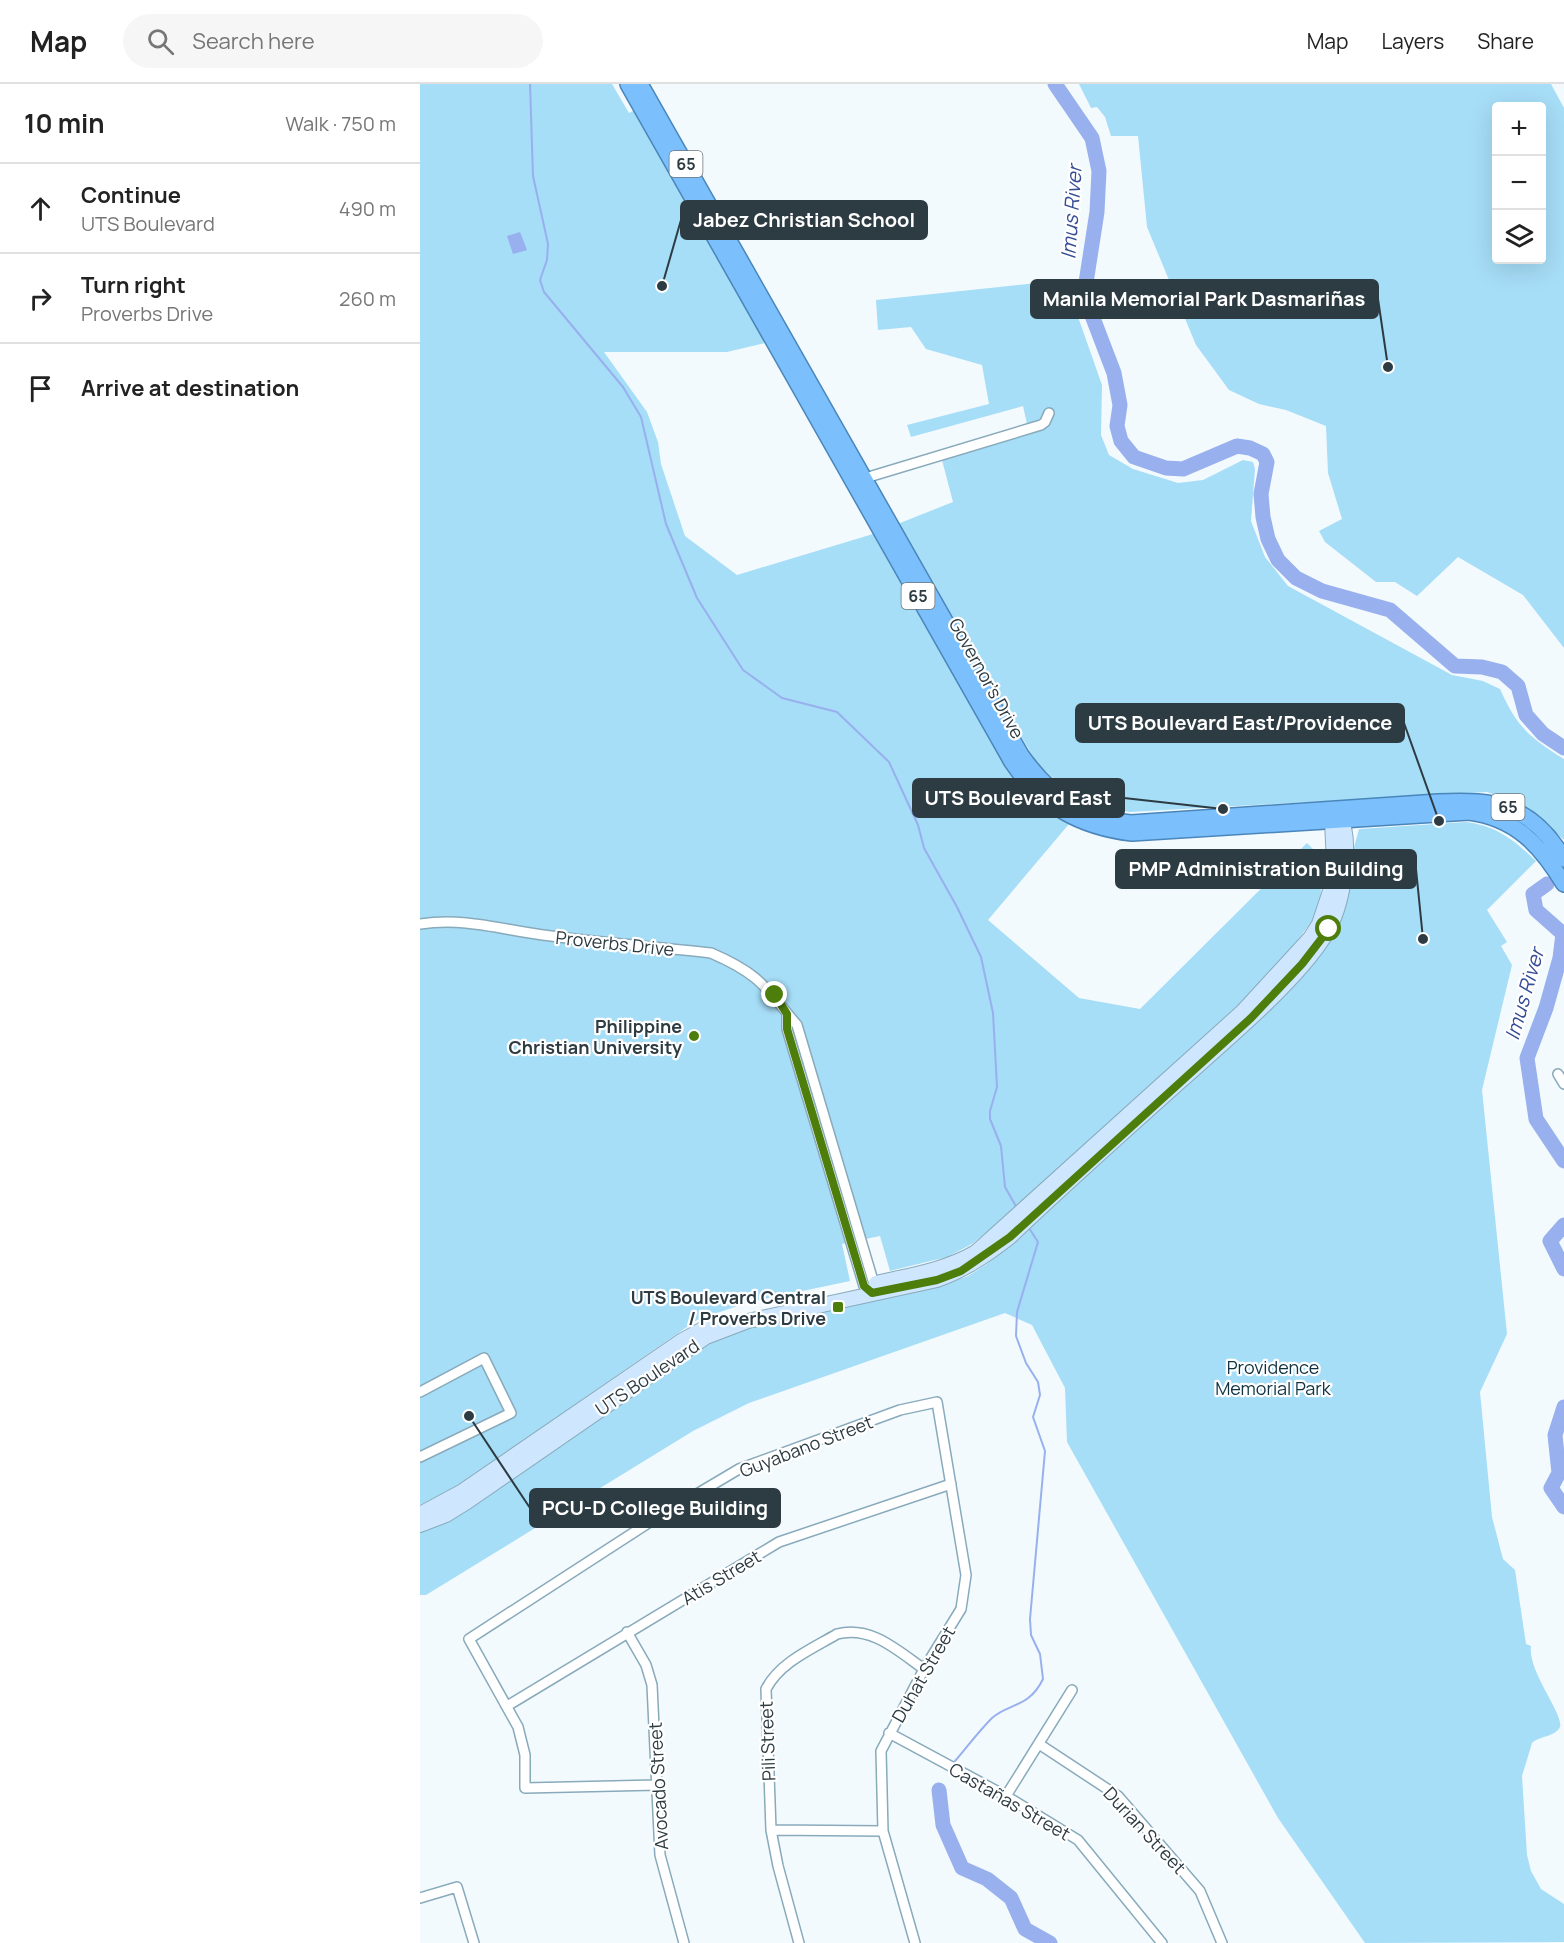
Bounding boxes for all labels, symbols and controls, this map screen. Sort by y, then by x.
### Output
search box [123,14,543,68]
text: Map [30,22,87,60]
icon: search [144,25,177,58]
text: Search here [192,26,315,56]
text: Map [1307,27,1348,55]
text: Layers [1381,27,1444,55]
text: Share [1477,27,1534,55]
map controls [1492,102,1546,264]
button: + [1492,102,1546,156]
text: 10 min [24,105,105,141]
text: Walk · 750 m [285,110,396,137]
road number: 65 [670,151,702,177]
button: − [1492,156,1546,210]
water label: Imus River [1054,161,1088,260]
text: Continue [81,180,181,210]
icon: ahead [24,192,57,225]
text: 490 m [339,195,396,222]
callout: Jabez Christian School [681,201,927,239]
text: Jabez Christian School [693,206,915,233]
text: UTS Boulevard [81,210,215,237]
button: layers [1492,210,1546,264]
text: Turn right [81,270,186,300]
callout: Manila Memorial Park Dasmariñas [1031,280,1378,318]
icon: right [24,282,57,315]
text: 260 m [339,285,396,312]
text: Manila Memorial Park Dasmariñas [1043,285,1366,312]
text: Proverbs Drive [81,300,213,327]
icon: arrive [24,372,57,405]
text: Arrive at destination [81,373,299,403]
road number: 65 [902,583,934,609]
street label: Governor's Drive [944,613,1030,743]
callout: UTS Boulevard East/Providence [1076,704,1404,742]
text: UTS Boulevard East/Providence [1088,709,1392,736]
callout: UTS Boulevard East [913,779,1124,817]
text: UTS Boulevard East [924,784,1112,811]
road number: 65 [1492,794,1524,820]
callout: PMP Administration Building [1116,850,1416,888]
text: PMP Administration Building [1128,855,1404,882]
route start [1315,915,1341,941]
street label: Proverbs Drive [555,925,675,961]
water label: Imus River [1498,942,1551,1043]
route end [761,981,787,1007]
place label: Philippine Christian University [508,1014,682,1059]
marker: Philippine Christian University [687,1029,701,1043]
place label: UTS Boulevard Central / Proverbs Drive [631,1285,826,1330]
marker: UTS Boulevard Central / Proverbs Drive [831,1300,845,1314]
street label: UTS Boulevard [590,1333,704,1421]
park label: Providence Memorial Park [1215,1355,1332,1400]
street label: Guyabano Street [736,1410,876,1482]
callout: PCU-D College Building [530,1489,780,1527]
text: PCU-D College Building [542,1494,768,1521]
street label: Atis Street [677,1544,765,1610]
street label: Duhat Street [886,1622,960,1726]
street label: Pili Street [754,1701,780,1781]
street label: Avocado Street [643,1722,673,1850]
street label: Castañas Street [945,1757,1075,1845]
street label: Durian Street [1098,1781,1192,1879]

